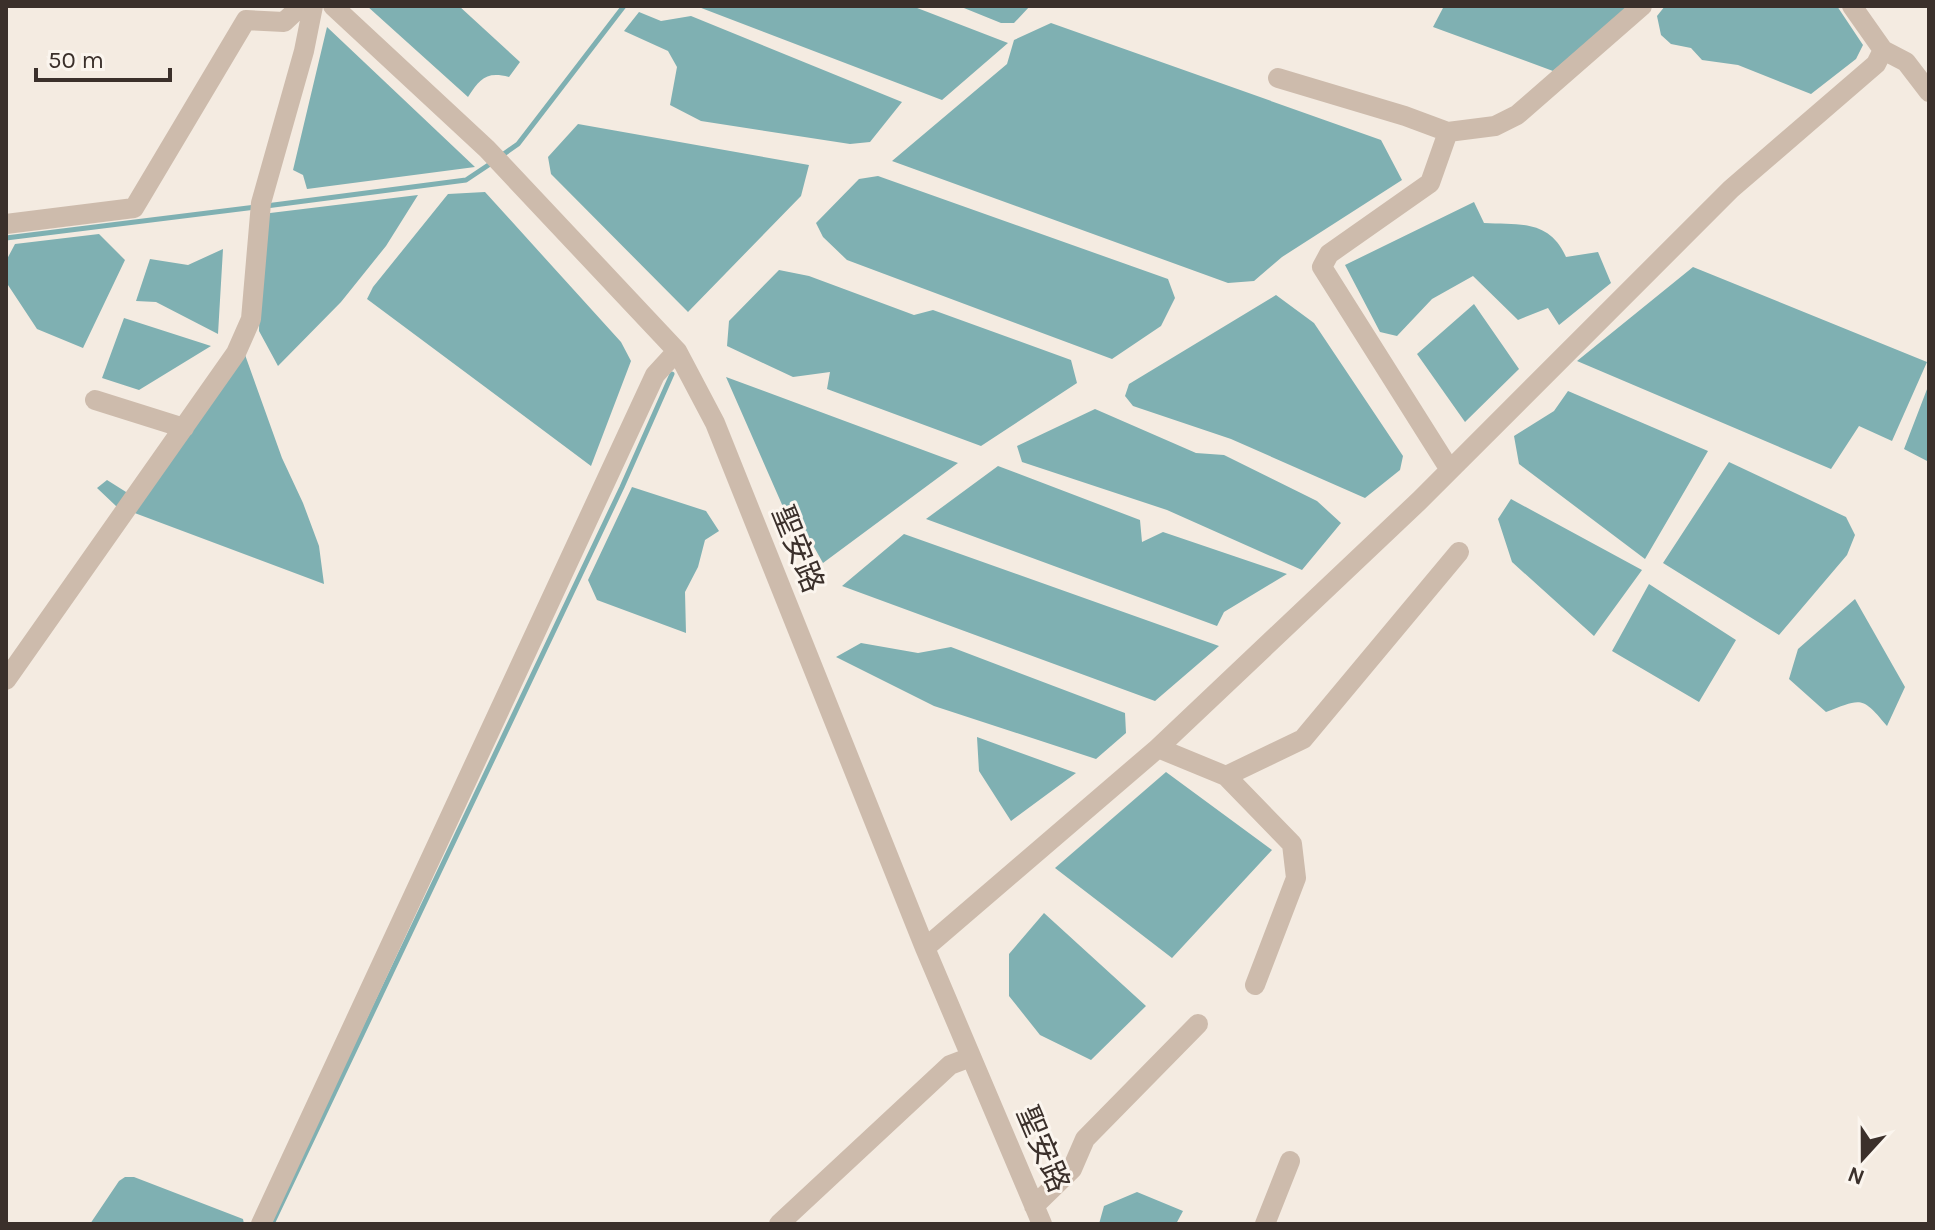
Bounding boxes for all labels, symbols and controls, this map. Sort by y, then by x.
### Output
scale bar [36,32,170,82]
text: 50 m [48,46,104,74]
street label: 聖安路 [764,501,832,597]
street label: 聖安路 [1009,1101,1077,1197]
north arrow [1823,1118,1903,1198]
text: N [1844,1161,1868,1191]

